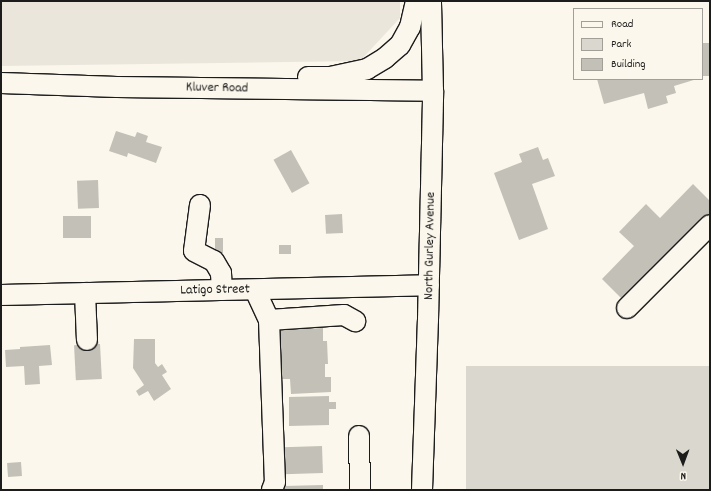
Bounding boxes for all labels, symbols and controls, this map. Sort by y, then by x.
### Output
legend [573,8,703,80]
text: Road [611,16,633,33]
text: Park [611,36,631,53]
text: Building [611,56,646,73]
street label: Kluver Road [186,79,248,97]
street label: North Gurley Avenue [421,192,439,300]
street label: Latigo Street [180,281,250,299]
north arrow [663,443,703,483]
text: N [680,467,686,483]

